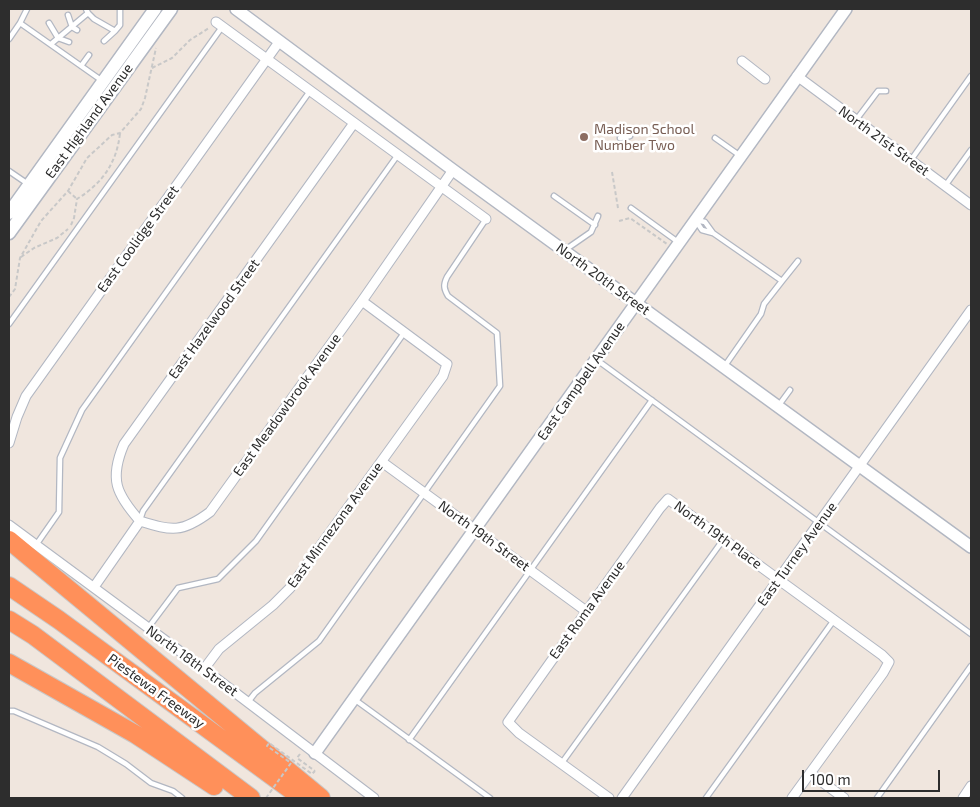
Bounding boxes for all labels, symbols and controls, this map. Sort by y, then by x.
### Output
street label: East Highland Avenue [42,60,136,182]
street label: North 21st Street [835,102,933,180]
place label: Madison School Number Two [594,121,695,154]
marker: Madison School Number Two [578,131,590,143]
street label: East Coolidge Street [94,182,182,296]
street label: North 20th Street [553,239,653,319]
street label: East Hazelwood Street [165,256,263,382]
street label: East Campbell Avenue [534,318,628,444]
street label: East Meadowbrook Avenue [230,330,344,480]
street label: East Minnezona Avenue [284,459,386,591]
street label: North 19th Street [435,497,533,575]
street label: North 19th Place [671,497,765,573]
street label: East Turney Avenue [754,499,840,609]
street label: East Roma Avenue [546,557,628,663]
street label: North 18th Street [143,622,241,700]
street label: Piestewa Freeway [104,650,208,732]
scale bar [805,760,942,792]
text: 100 m [810,770,851,788]

